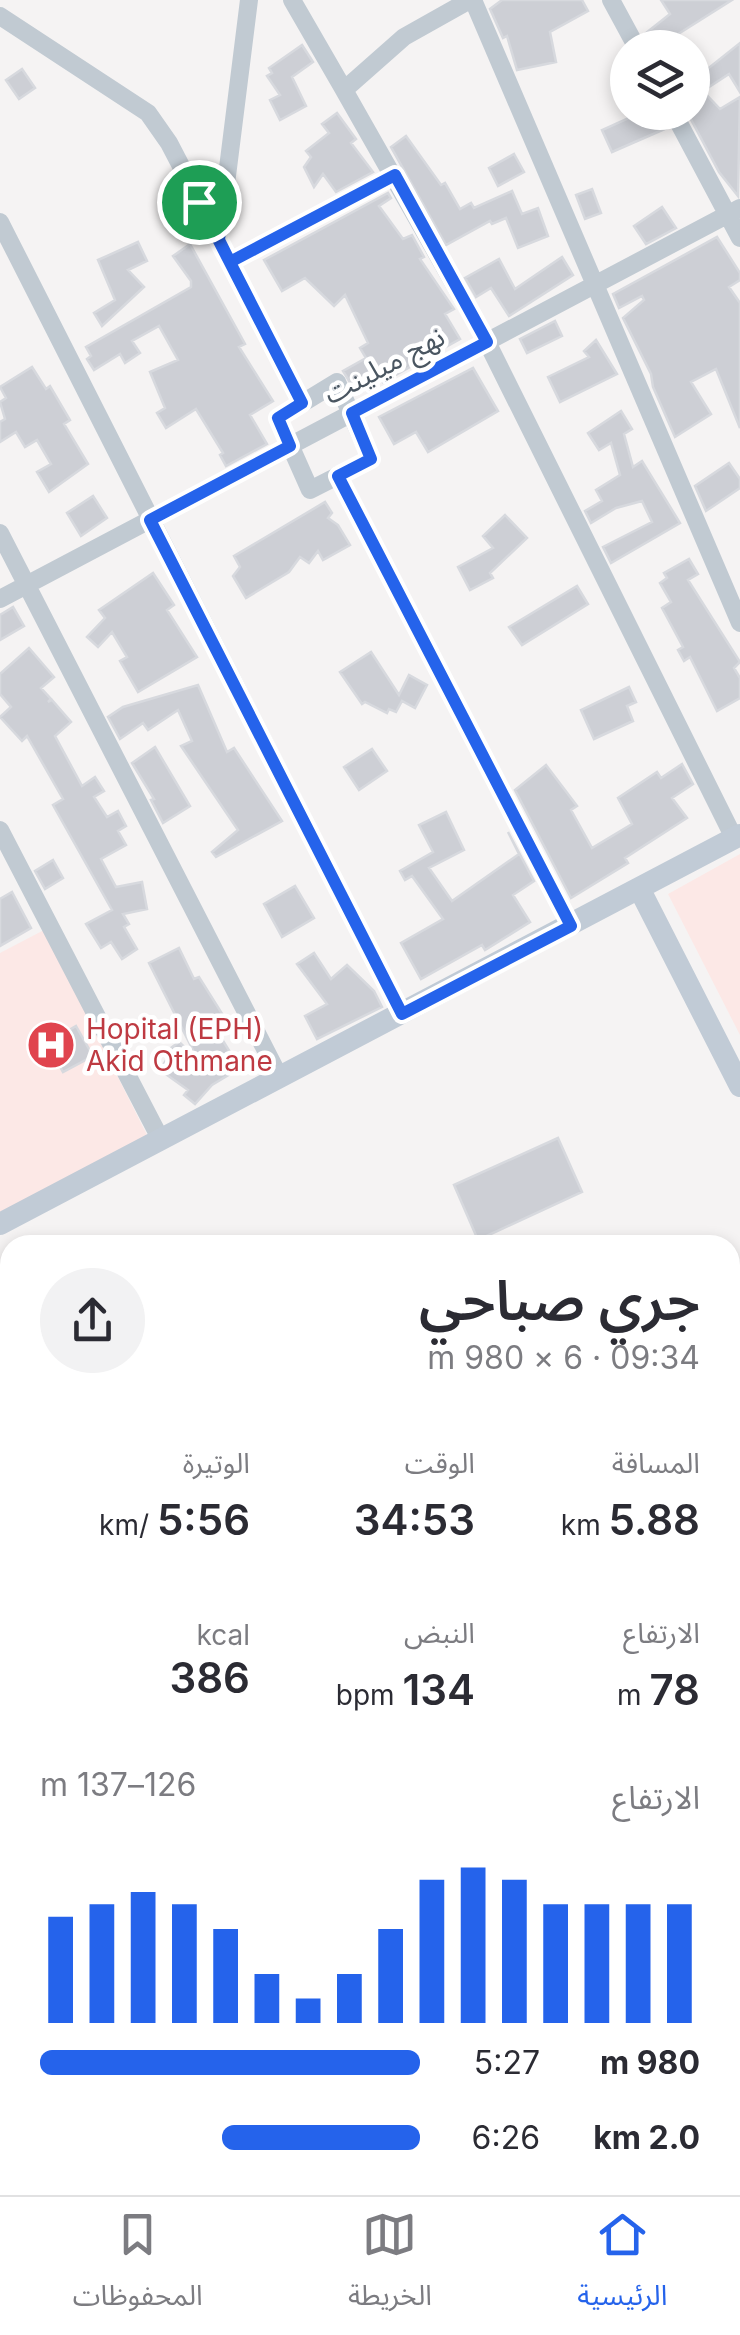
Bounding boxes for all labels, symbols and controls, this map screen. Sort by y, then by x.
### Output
map controls [610,30,710,130]
button: layers [610,30,710,130]
pin [157,160,242,245]
icon: arrive [172,175,227,230]
street label: نهج ميلينت [318,319,452,415]
place label: Hopital (EPH) Akid Othmane [86,1012,273,1078]
hospital icon: Hopital (EPH) Akid Othmane [25,1019,77,1071]
text: جري صباحي [419,1267,700,1333]
button: share [40,1268,145,1373]
text: 09:34 · 6 × 980 m [427,1338,700,1377]
text: الوتيرة [183,1446,250,1480]
text: الوقت [405,1446,475,1480]
text: المسافة [612,1446,700,1480]
text: 5:56 [157,1494,250,1545]
text: 34:53 [354,1494,475,1545]
text: 5.88 [609,1494,700,1545]
text: /km [99,1508,157,1542]
text: km [561,1508,609,1542]
text: النبض [404,1616,475,1650]
text: الارتفاع [623,1616,700,1650]
text: kcal [196,1618,250,1652]
text: 386 [170,1652,250,1703]
text: 134 [403,1664,475,1715]
text: 78 [650,1664,700,1715]
text: bpm [336,1678,403,1712]
text: m [617,1678,650,1712]
text: 126–137 m [40,1765,196,1804]
text: الارتفاع [612,1778,700,1817]
text: 5:27 [474,2043,540,2082]
text: 980 m [600,2043,700,2082]
text: 6:26 [472,2118,540,2157]
text: 2.0 km [593,2118,700,2157]
tab: المحفوظات [73,2207,203,2326]
tab: الخريطة [348,2207,432,2326]
tab: الرئيسية [577,2207,667,2326]

